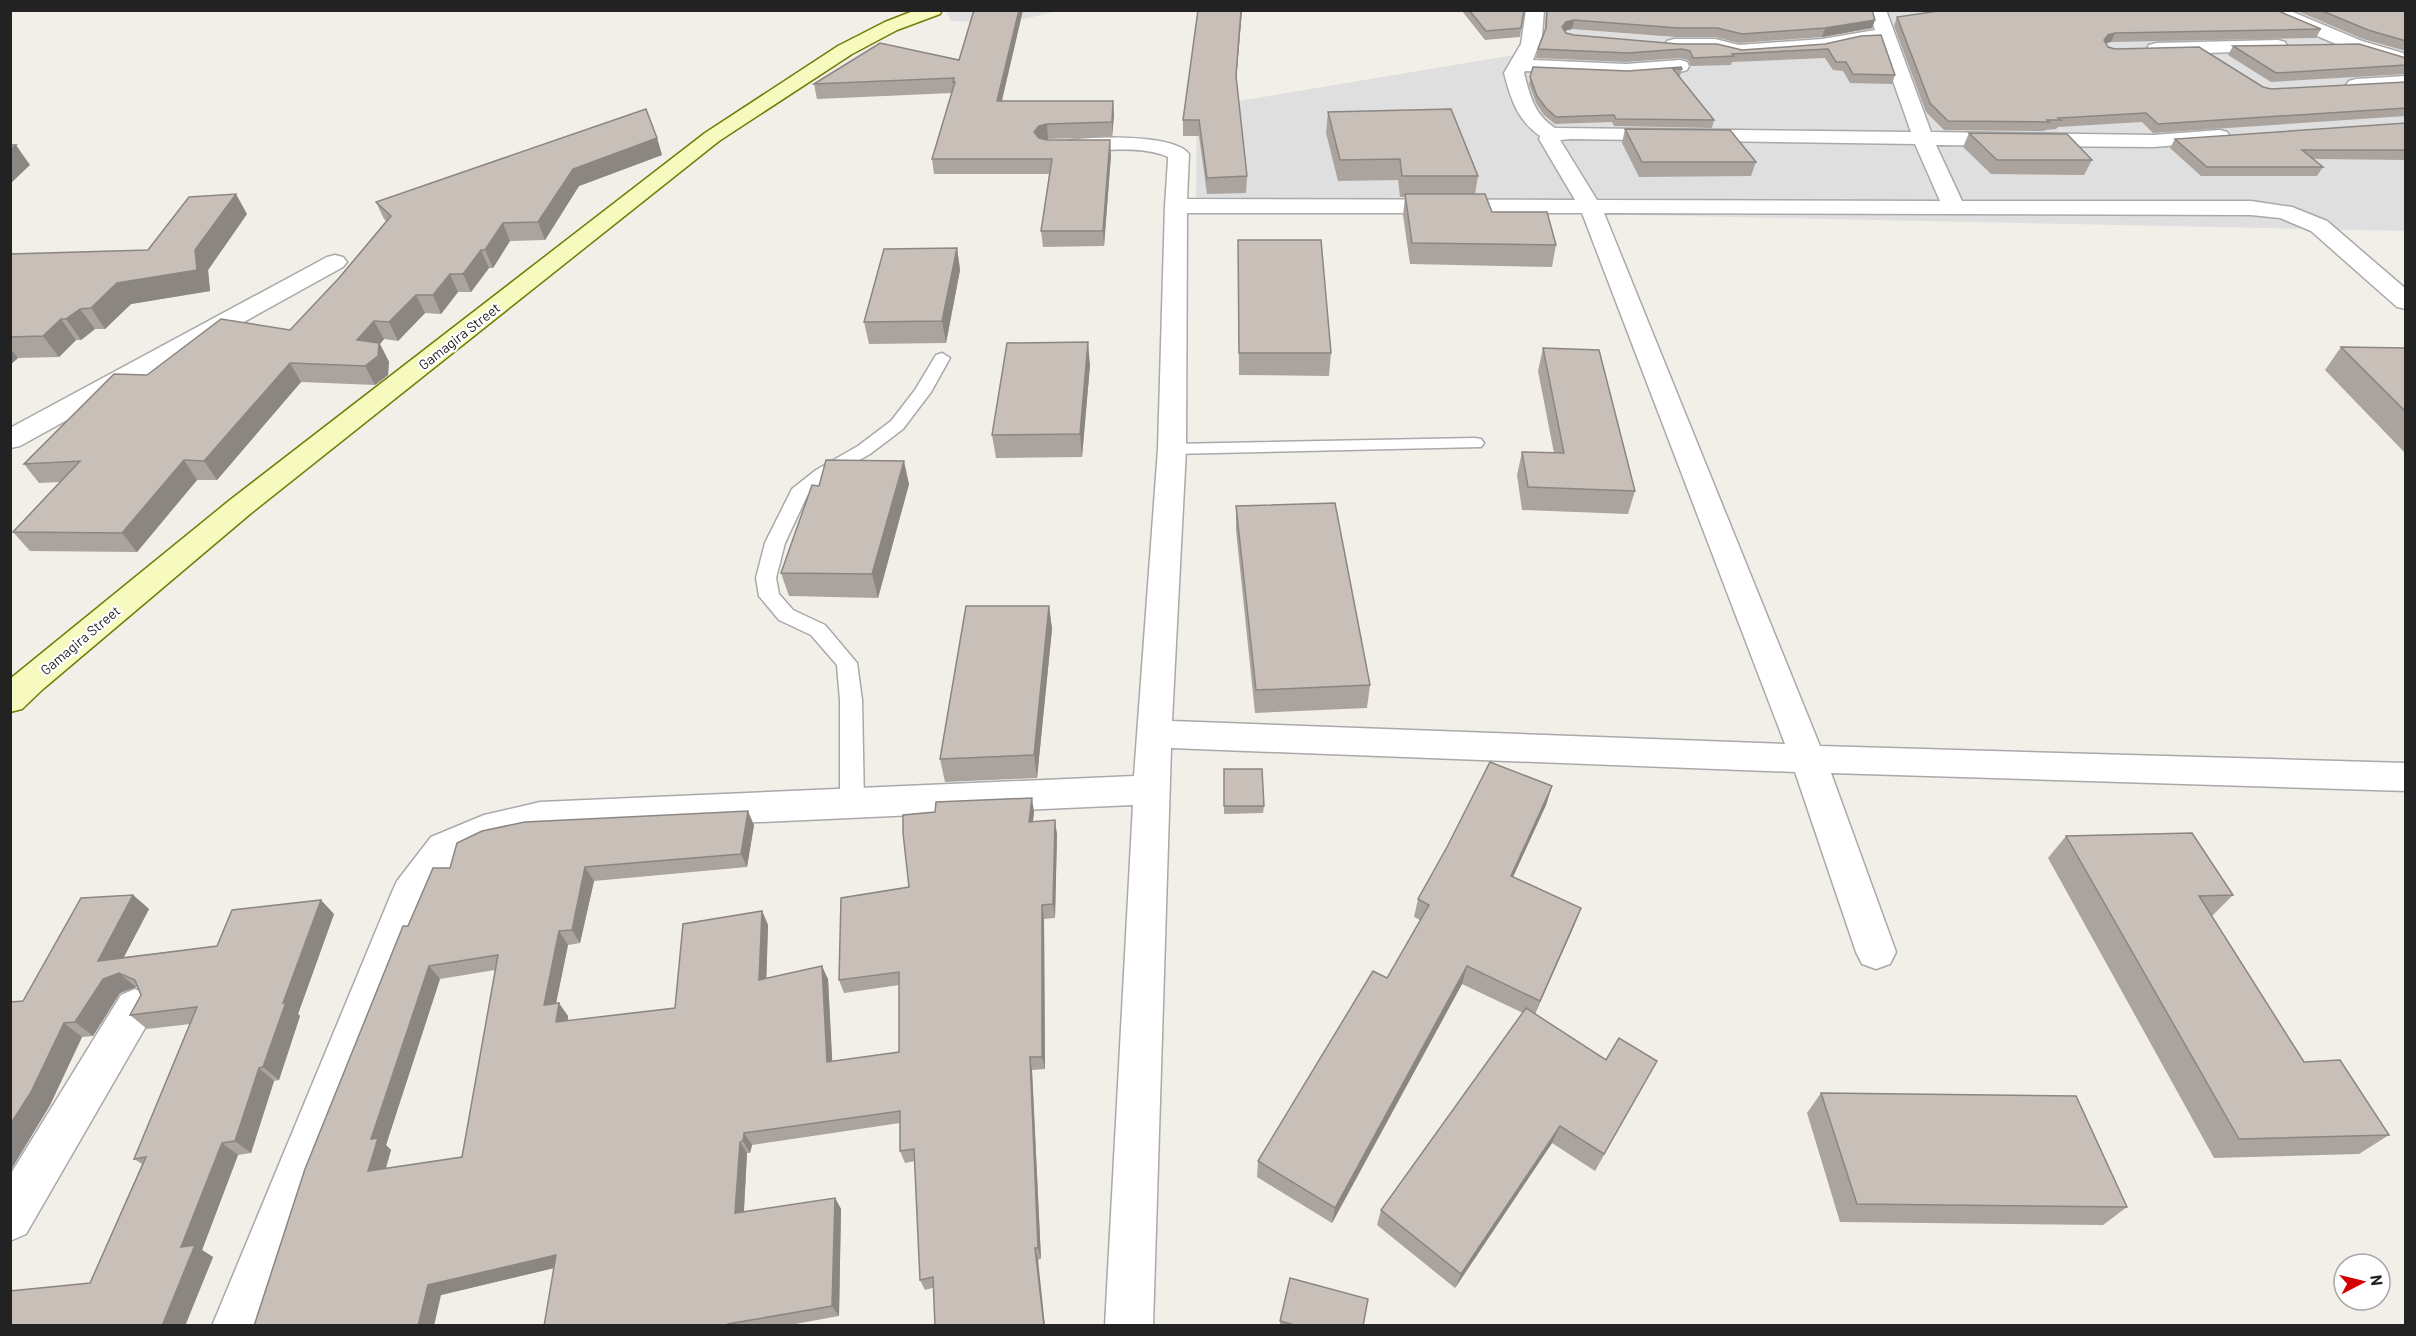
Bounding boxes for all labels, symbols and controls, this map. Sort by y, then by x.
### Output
street label: Gamagira Street [415,299,503,373]
street label: Gamagira Street [37,602,123,678]
north arrow [2332,1252,2392,1312]
text: N [2367,1274,2387,1287]

